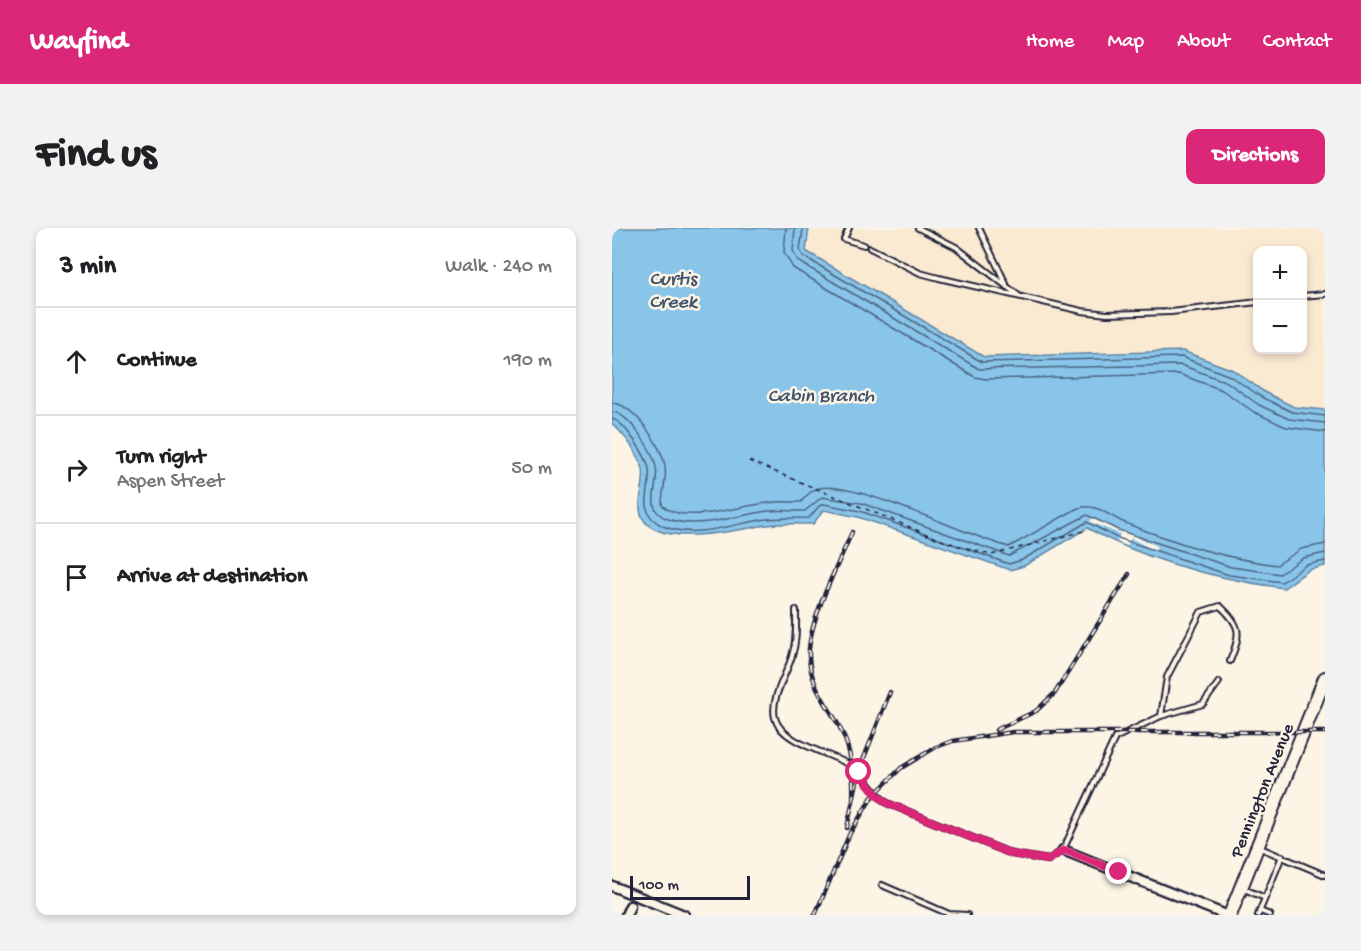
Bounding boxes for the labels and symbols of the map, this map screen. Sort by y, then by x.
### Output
water label: Curtis Creek [649,269,699,315]
water label: Cabin Branch [768,386,875,409]
street label: Pennington Avenue [1226,720,1300,862]
route start [845,758,871,784]
route end [1105,858,1131,884]
scale bar [630,873,750,900]

